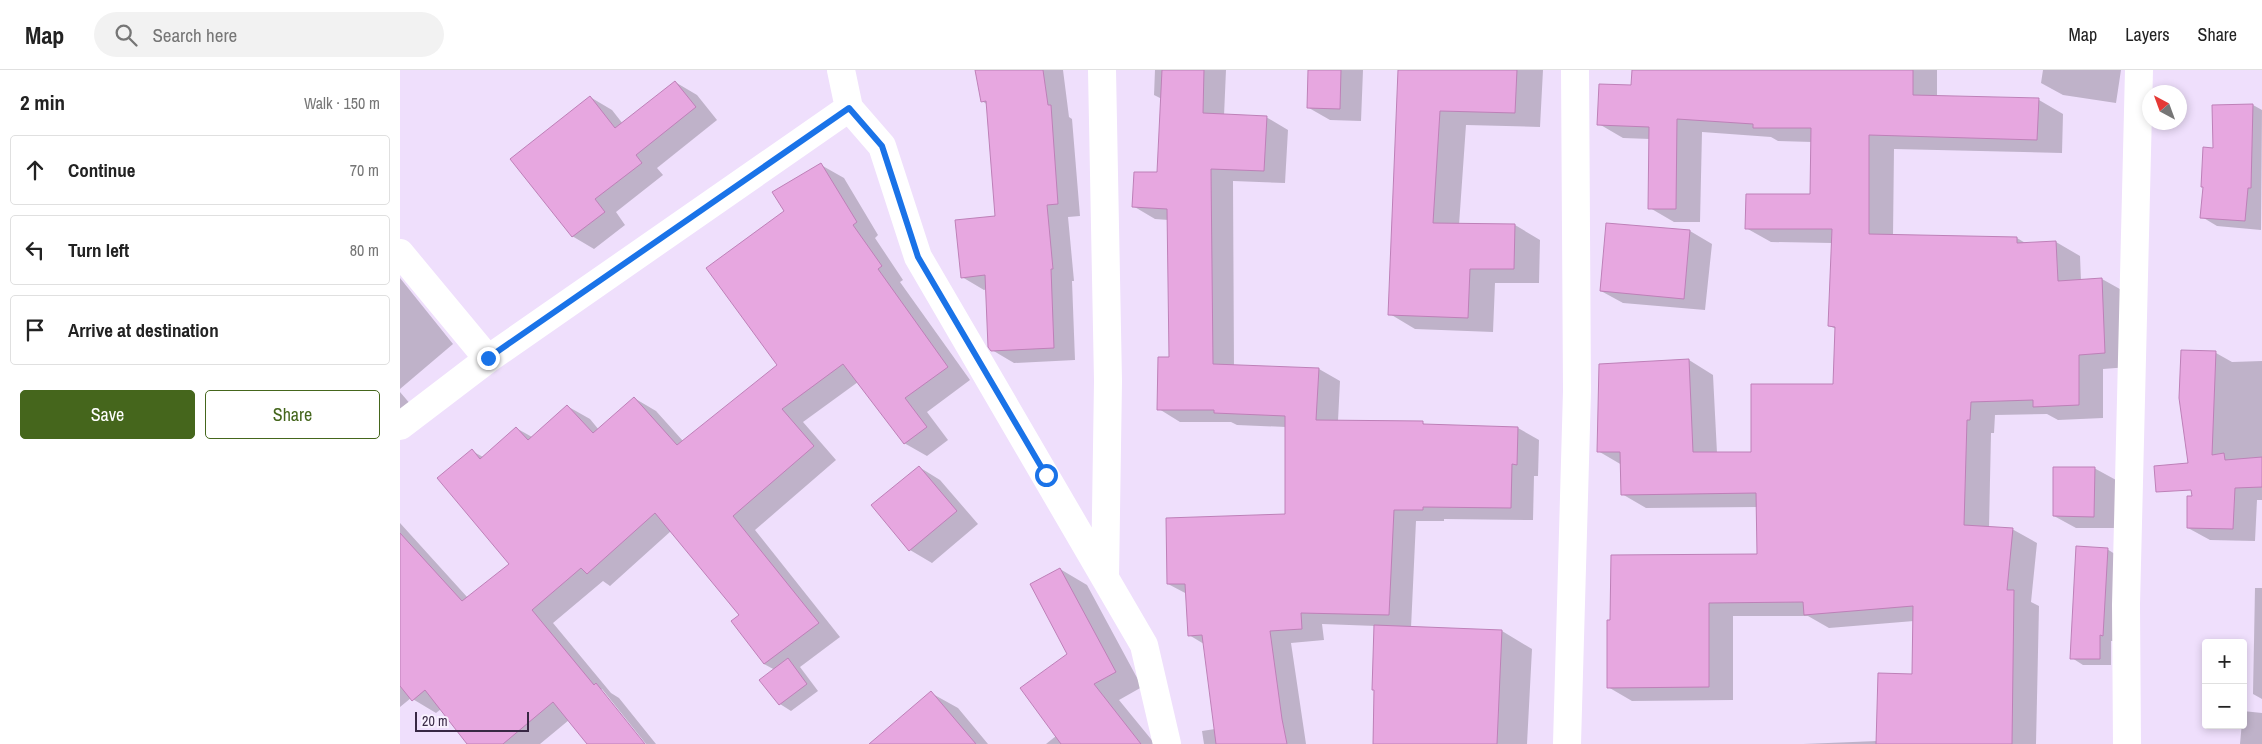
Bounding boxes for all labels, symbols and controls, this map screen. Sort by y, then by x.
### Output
search box [94,12,444,57]
text: Map [25,19,64,51]
icon: search [112,21,140,49]
text: Search here [152,22,237,48]
text: Map [2069,22,2097,47]
text: Layers [2125,22,2170,47]
text: Share [2198,22,2237,47]
north arrow [2142,85,2187,130]
text: 2 min [20,88,65,117]
text: Walk · 150 m [304,92,380,114]
icon: ahead [21,156,49,184]
text: Continue [68,157,136,183]
text: 70 m [350,159,379,181]
icon: left [21,236,49,264]
text: Turn left [68,237,129,263]
text: 80 m [350,239,379,261]
icon: arrive [21,316,49,344]
text: Arrive at destination [68,317,219,343]
route end [477,347,500,370]
button: Save [20,390,195,439]
button: Share [205,390,380,439]
route start [1035,464,1058,487]
map controls [2202,639,2247,729]
button: + [2202,639,2247,684]
button: − [2202,684,2247,729]
scale bar [415,709,529,732]
text: 20 m [422,712,448,730]

